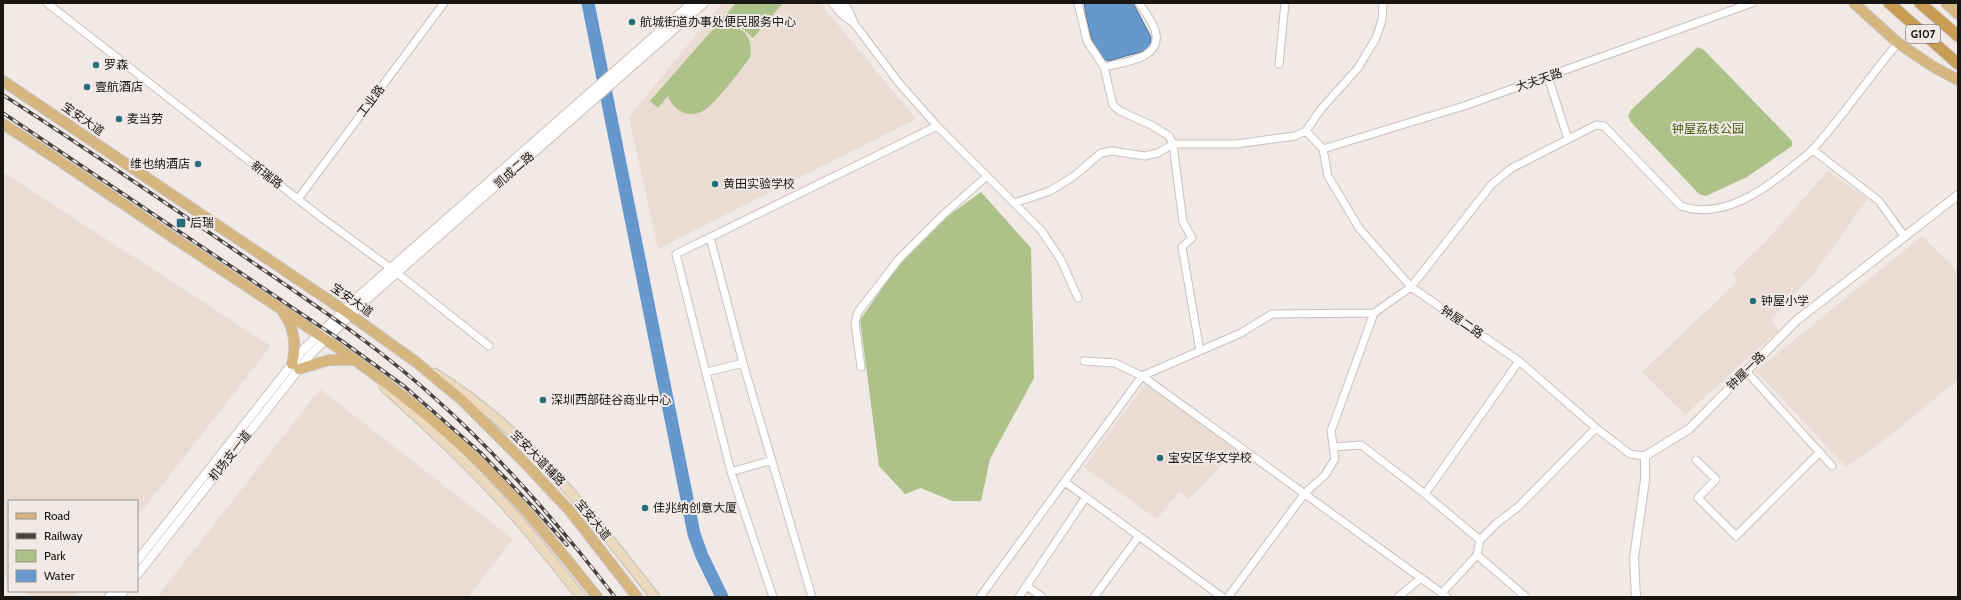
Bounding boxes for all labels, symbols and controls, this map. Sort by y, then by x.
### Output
place label: 航城街道办事处便民服务中心 [640,14,796,29]
marker: 航城街道办事处便民服务中心 [627,17,637,27]
road number: G107 [1906,25,1940,43]
place label: 罗森 [104,57,128,72]
marker: 罗森 [91,60,101,70]
street label: 大夫天路 [1514,65,1564,94]
place label: 壹航酒店 [95,79,143,94]
marker: 壹航酒店 [82,82,92,92]
street label: 工业路 [354,82,387,120]
street label: 宝安大道 [59,99,107,139]
place label: 麦当劳 [127,111,163,126]
marker: 麦当劳 [114,114,124,124]
park label: 钟屋荔枝公园 [1672,121,1744,136]
street label: 凯成二路 [491,148,537,191]
place label: 维也纳酒店 [130,156,190,171]
street label: 新瑞路 [249,158,286,192]
marker: 维也纳酒店 [193,159,203,169]
place label: 黄田实验学校 [723,176,795,191]
marker: 黄田实验学校 [710,179,720,189]
place label: 后瑞 [190,215,214,230]
marker: 后瑞 [175,217,187,229]
street label: 宝安大道 [328,280,376,320]
place label: 钟屋小学 [1761,293,1809,308]
marker: 钟屋小学 [1748,296,1758,306]
street label: 钟屋二路 [1438,302,1486,341]
street label: 钟屋一路 [1723,348,1768,393]
place label: 深圳西部硅谷商业中心 [551,392,671,407]
marker: 深圳西部硅谷商业中心 [538,395,548,405]
street label: 机场支一道 [205,427,254,484]
street label: 宝安大道辅路 [508,427,569,489]
place label: 宝安区华文学校 [1168,450,1252,465]
marker: 宝安区华文学校 [1155,453,1165,463]
street label: 宝安大道 [572,496,614,543]
legend [8,500,138,592]
place label: 佳兆纳创意大厦 [653,500,737,515]
marker: 佳兆纳创意大厦 [640,503,650,513]
text: Road [44,508,70,523]
text: Railway [44,528,82,543]
text: Park [44,548,66,563]
text: Water [44,568,75,583]

